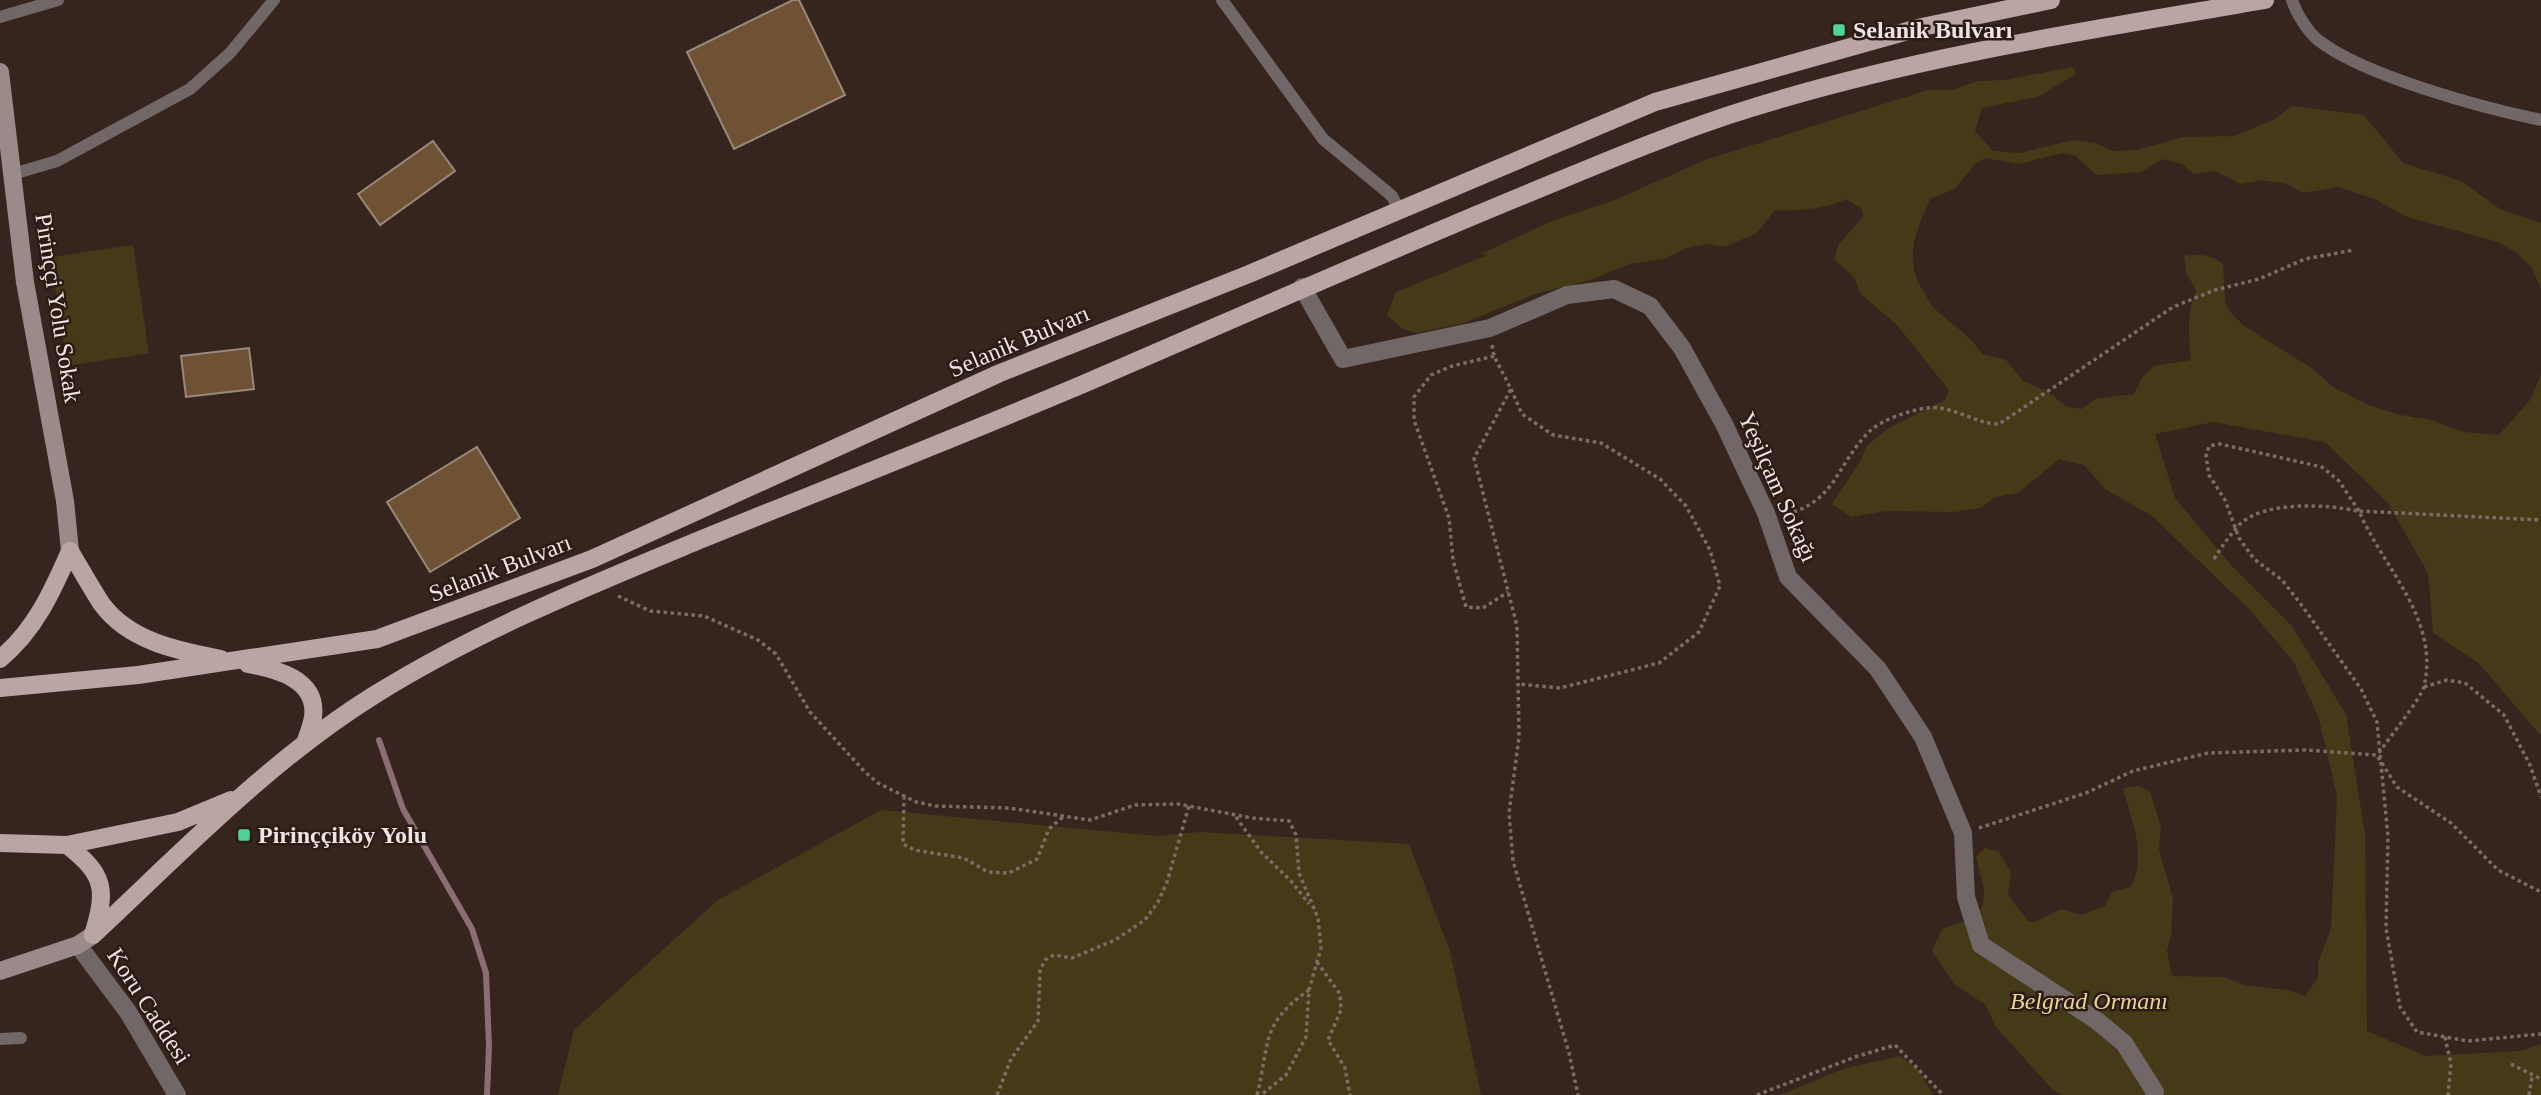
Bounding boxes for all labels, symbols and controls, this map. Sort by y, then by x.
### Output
place label: Selanik Bulvarı [1853,17,2013,43]
marker: Selanik Bulvarı [1831,22,1847,38]
street label: Pirinççi Yolu Sokak [30,211,86,405]
street label: Selanik Bulvarı [945,300,1093,382]
street label: Yeşilçam Sokağı [1733,408,1823,566]
street label: Selanik Bulvarı [425,529,575,607]
place label: Pirinççiköy Yolu [258,822,427,848]
marker: Pirinççiköy Yolu [236,827,252,843]
street label: Koru Caddesi [102,943,196,1069]
park label: Belgrad Ormanı [2010,988,2168,1014]

